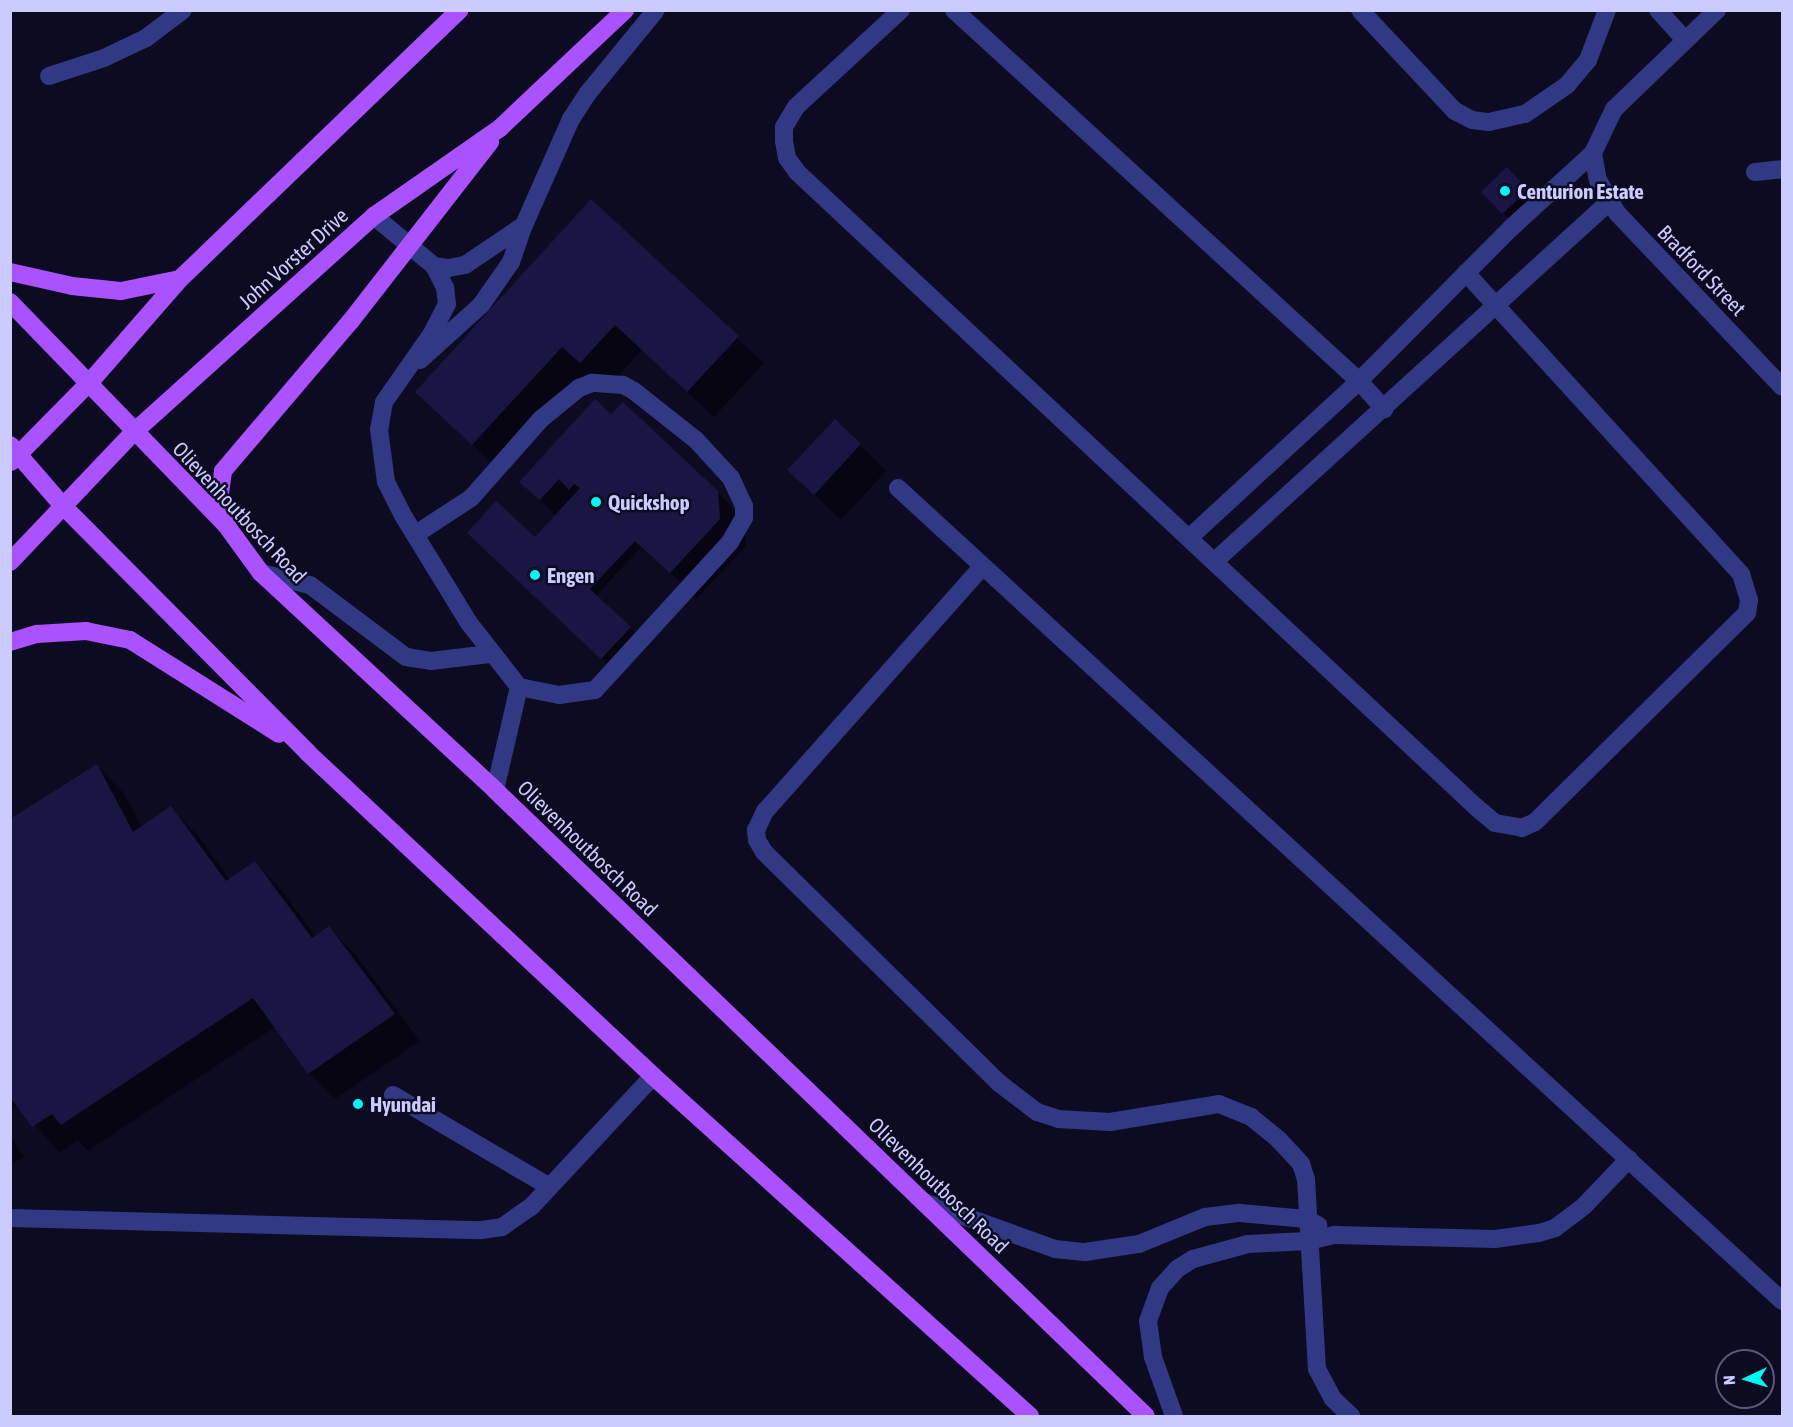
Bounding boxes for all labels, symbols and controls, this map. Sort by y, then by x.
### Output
place label: Centurion Estate [1517,178,1644,204]
marker: Centurion Estate [1498,184,1512,198]
street label: John Vorster Drive [233,202,353,314]
street label: Bradford Street [1653,219,1751,321]
street label: Olievenhoutbosch Road [168,436,312,588]
place label: Quickshop [608,489,690,515]
marker: Quickshop [589,495,603,509]
place label: Engen [547,562,594,588]
marker: Engen [528,568,542,582]
street label: Olievenhoutbosch Road [513,775,663,921]
place label: Hyundai [370,1091,436,1117]
marker: Hyundai [351,1097,365,1111]
street label: Olievenhoutbosch Road [864,1112,1014,1258]
north arrow [1715,1349,1775,1409]
text: N [1720,1375,1738,1385]

